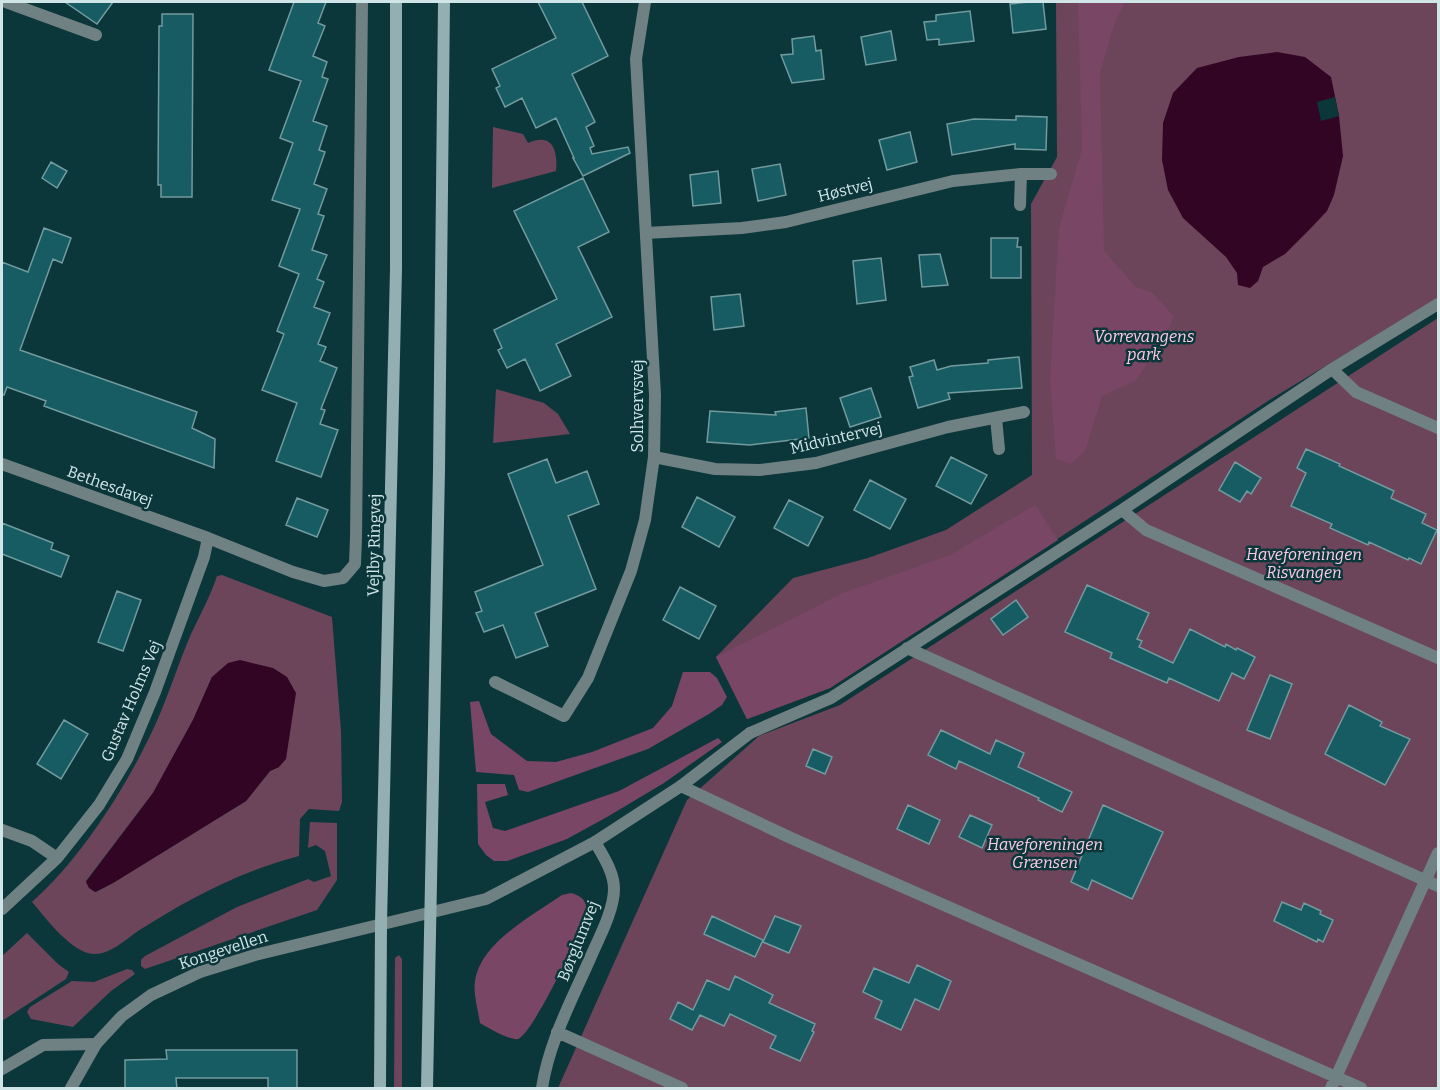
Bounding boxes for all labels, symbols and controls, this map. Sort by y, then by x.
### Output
street label: Høstvej [816,174,874,206]
park label: Vorrevangens park [1094,327,1195,364]
street label: Solhvervsvej [628,359,647,453]
street label: Midvintervej [788,418,884,458]
street label: Bethesdavej [65,462,155,510]
street label: Vejlby Ringvej [364,493,384,597]
park label: Haveforeningen Risvangen [1246,545,1362,582]
street label: Gustav Holms Vej [97,637,165,765]
park label: Haveforeningen Grænsen [987,835,1103,872]
street label: Børglumvej [553,898,603,984]
street label: Kongevellen [176,927,270,973]

